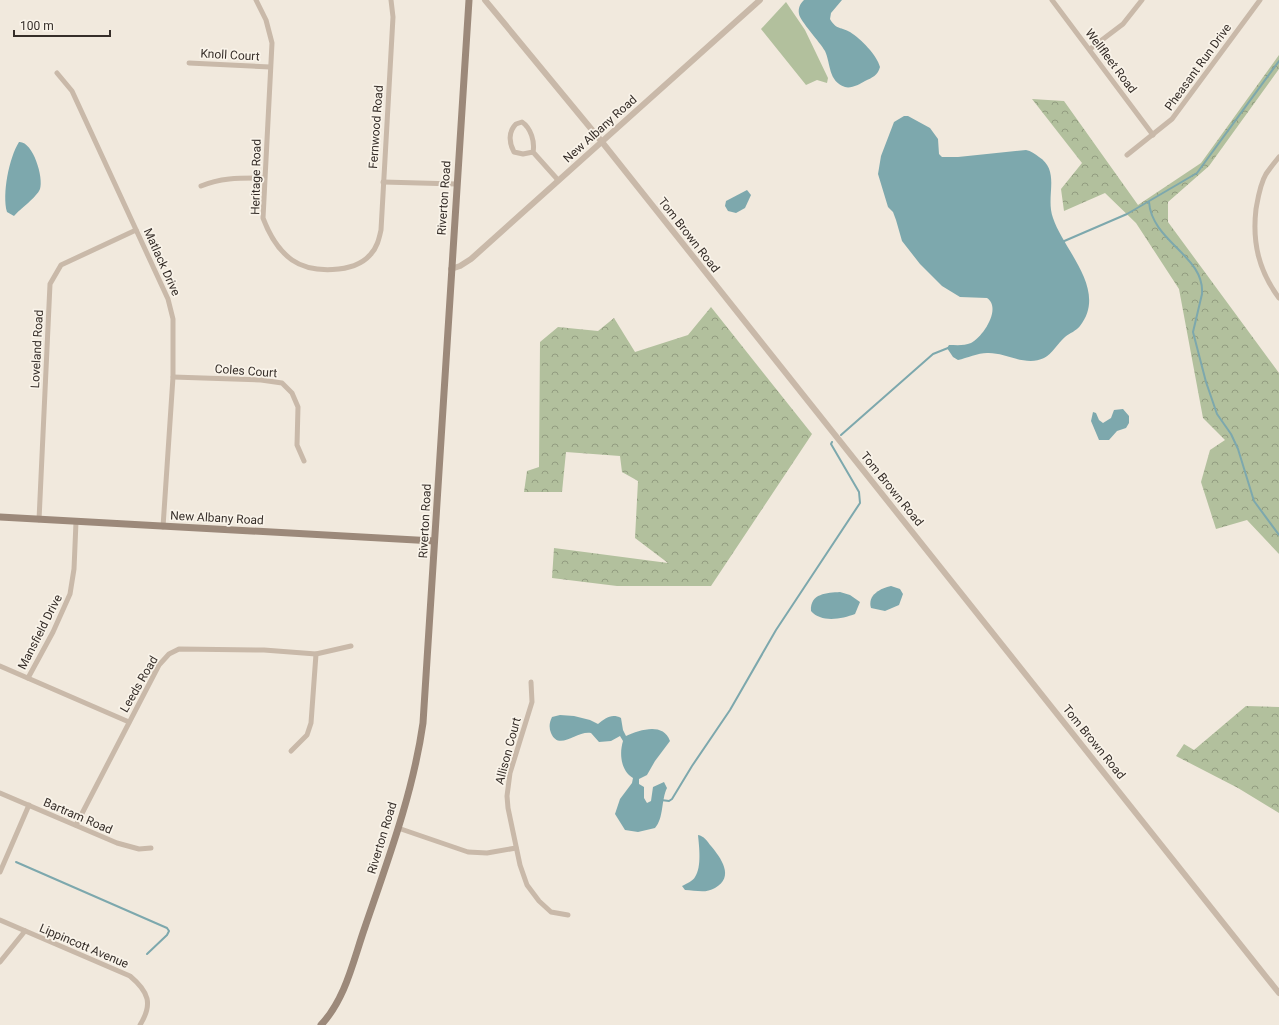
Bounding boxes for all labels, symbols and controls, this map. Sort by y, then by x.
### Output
scale bar [14,12,110,38]
text: 100 m [20,19,54,33]
street label: Pheasant Run Drive [1162,21,1234,113]
street label: Wellfleet Road [1082,26,1140,96]
street label: Knoll Court [200,46,260,64]
street label: Fernwood Road [366,85,386,169]
street label: New Albany Road [560,92,640,166]
street label: Heritage Road [248,139,264,215]
street label: Riverton Road [434,160,454,236]
street label: Tom Brown Road [655,195,723,275]
street label: Matlack Drive [141,226,183,298]
street label: Loveland Road [28,309,46,389]
street label: Coles Court [214,362,278,380]
street label: Tom Brown Road [858,449,926,529]
street label: Riverton Road [416,483,434,559]
street label: New Albany Road [170,509,264,527]
street label: Mansfield Drive [15,592,65,672]
street label: Leeds Road [117,653,161,715]
street label: Tom Brown Road [1060,702,1128,782]
street label: Allison Court [492,716,524,786]
street label: Bartram Road [41,795,115,837]
street label: Riverton Road [364,800,400,876]
street label: Lippincott Avenue [37,921,131,971]

